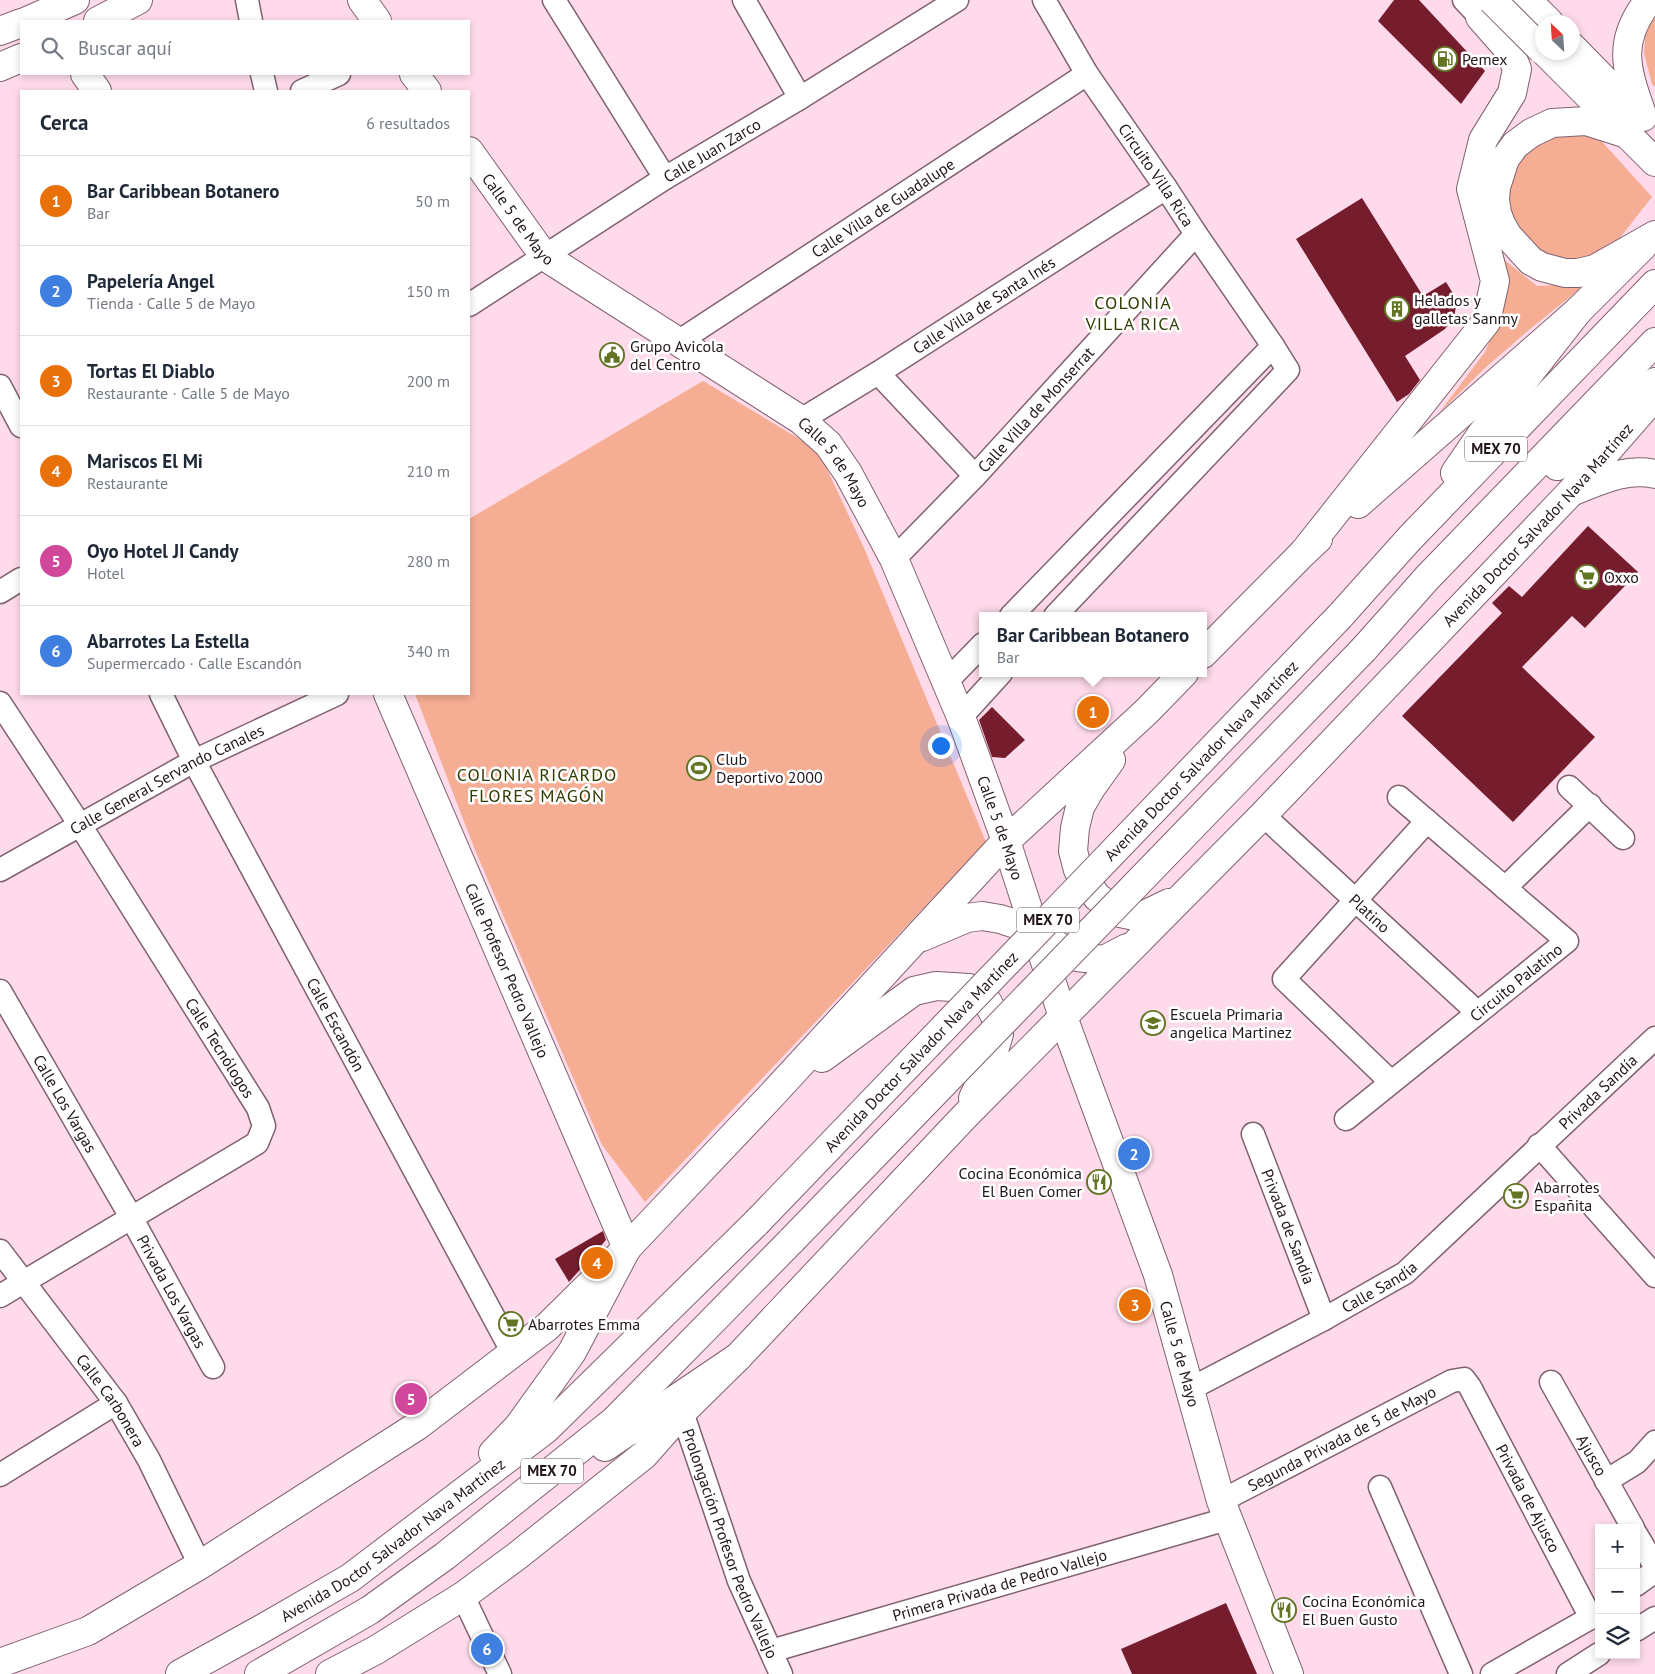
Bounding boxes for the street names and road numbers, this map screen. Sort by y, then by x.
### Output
street label: Calle Juan Zarco [660,114,764,187]
street label: Circuito Villa Rica [1114,119,1198,230]
street label: Calle Villa de Guadalupe [808,154,958,262]
street label: Calle 5 de Mayo [478,169,557,270]
street label: Calle Villa de Santa Inés [909,252,1059,358]
street label: Calle Villa de Monserrat [973,342,1099,477]
street label: Calle 5 de Mayo [794,412,874,511]
street label: Avenida Doctor Salvador Nava Martínez [1438,419,1637,631]
road number: MEX 70 [1465,436,1527,462]
street label: Avenida Doctor Salvador Nava Martínez [1100,656,1302,865]
street label: Calle General Servando Canales [66,720,267,839]
street label: Calle 5 de Mayo [973,773,1028,882]
street label: Calle Profesor Pedro Vallejo [461,880,554,1061]
street label: Platino [1345,889,1394,937]
road number: MEX 70 [1017,908,1079,932]
street label: Circuito Palatino [1465,939,1566,1026]
street label: Avenida Doctor Salvador Nava Martínez [820,947,1022,1156]
street label: Calle Escandón [303,974,369,1075]
street label: Calle Tecnólogos [181,994,259,1102]
street label: Privada Sandía [1554,1050,1641,1133]
street label: Calle Los Vargas [29,1051,102,1156]
street label: Privada de Sandía [1257,1166,1320,1287]
street label: Privada Los Vargas [133,1231,211,1352]
street label: Calle Sandía [1338,1257,1421,1317]
street label: Calle 5 de Mayo [1156,1299,1204,1409]
street label: Calle Carbonera [72,1350,149,1450]
street label: Segunda Privada de 5 de Mayo [1244,1381,1439,1495]
street label: Prolongación Profesor Pedro Vallejo [678,1426,783,1661]
street label: Ajusco [1573,1431,1612,1480]
street label: Privada de Ajusco [1492,1441,1565,1556]
street label: Avenida Doctor Salvador Nava Martínez [277,1454,509,1626]
road number: MEX 70 [521,1458,583,1484]
street label: Primera Privada de Pedro Vallejo [890,1544,1109,1625]

